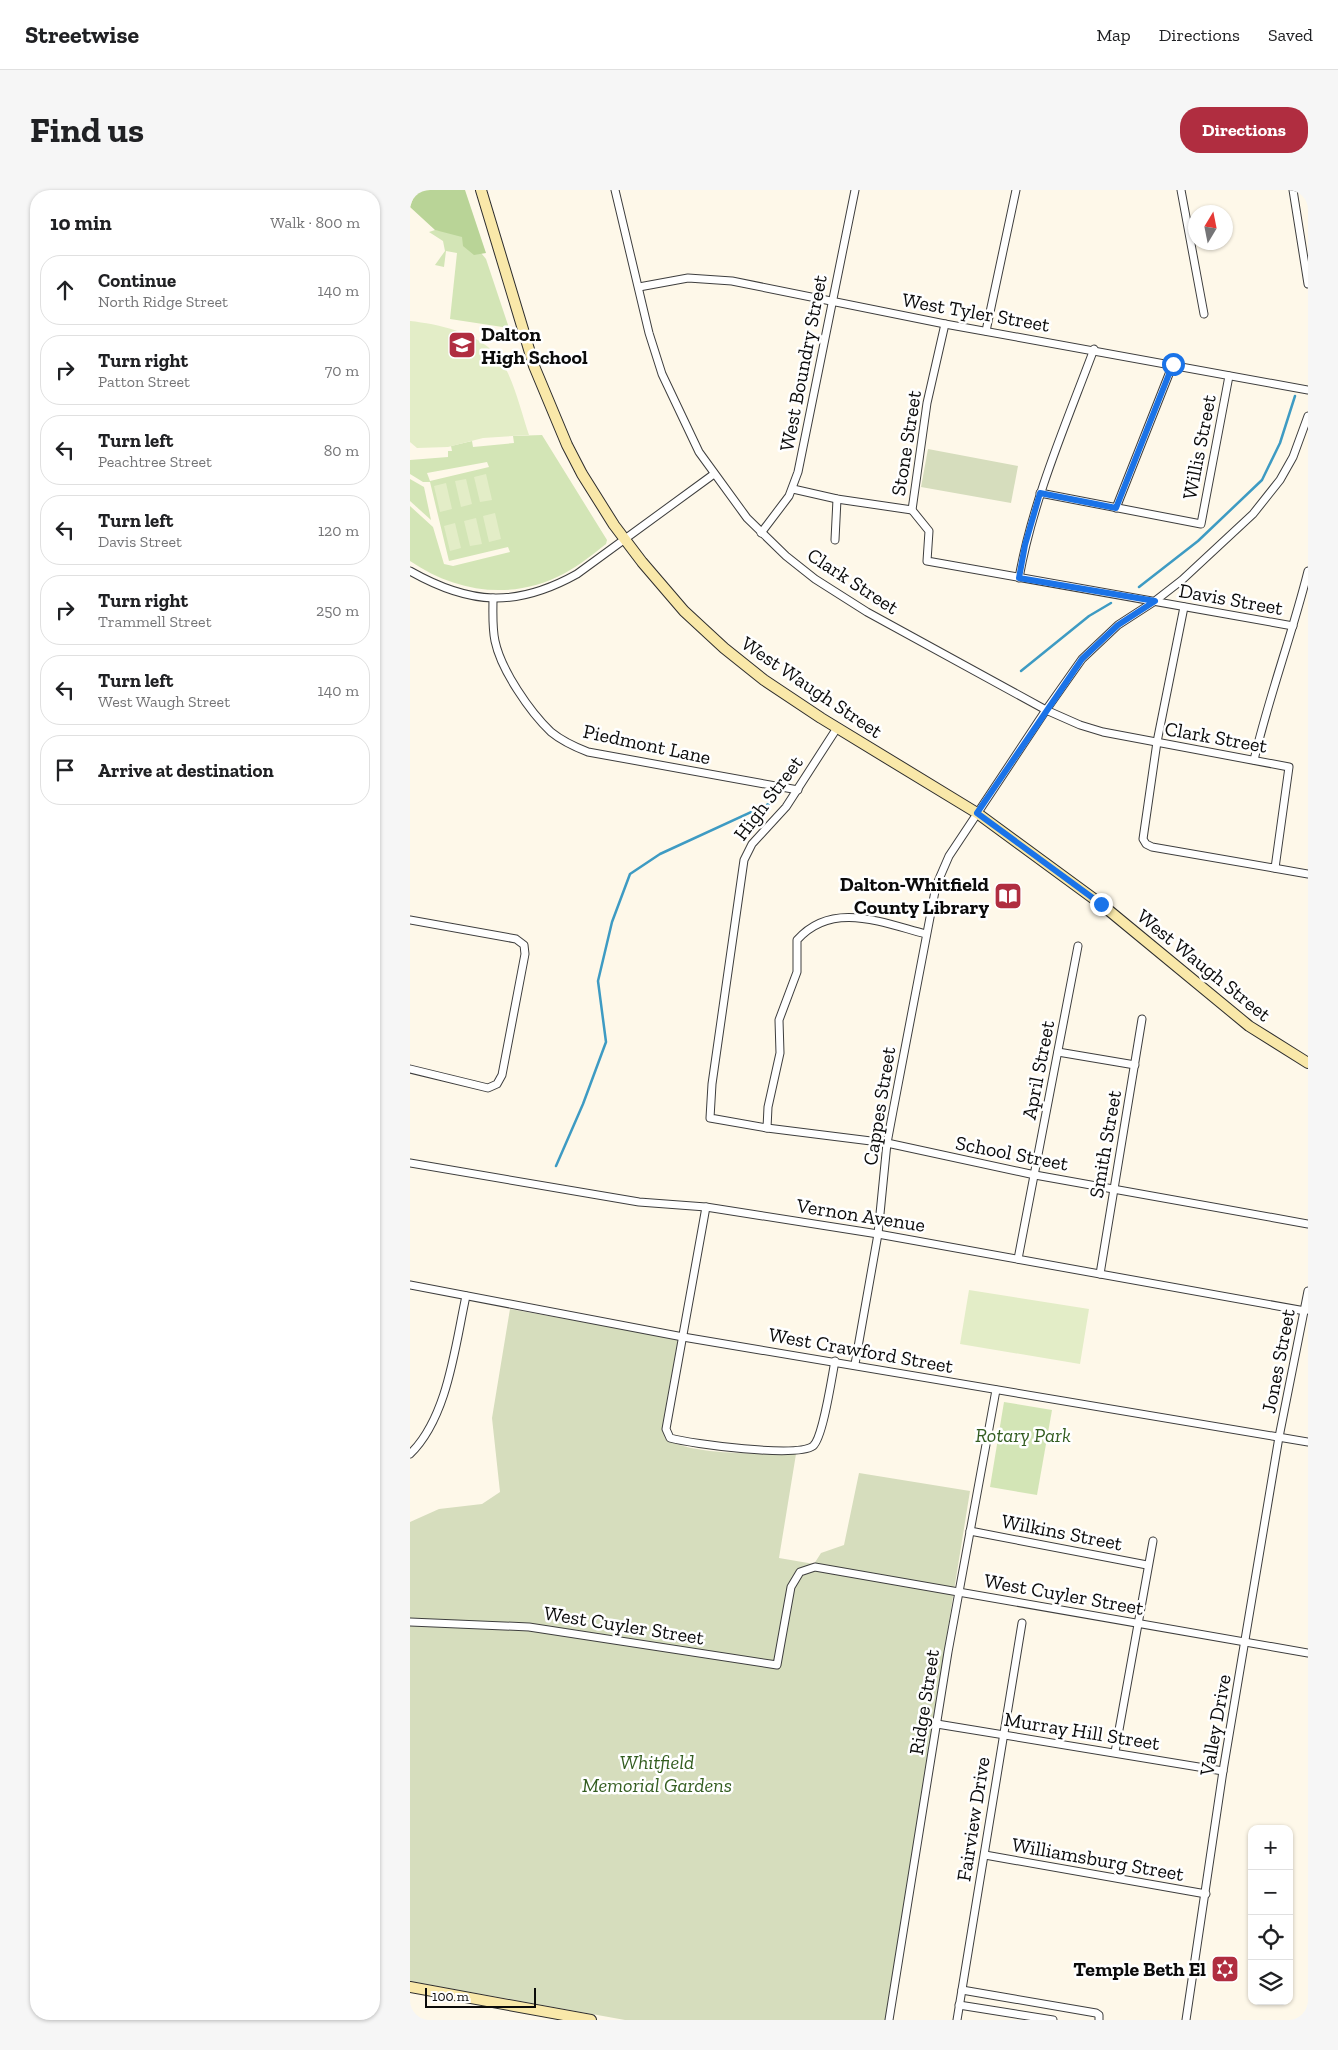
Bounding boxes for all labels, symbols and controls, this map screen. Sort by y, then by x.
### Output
text: Streetwise [25,20,139,49]
text: Map [1096,24,1131,46]
text: Directions [1159,24,1240,46]
text: Saved [1268,24,1313,46]
button: Directions [1180,107,1308,153]
text: Find us [30,109,144,151]
north arrow [1188,205,1233,250]
text: 10 min [50,210,112,235]
text: Walk · 800 m [270,213,360,232]
text: Continue [98,269,176,292]
street label: West Boundry Street [774,272,832,453]
icon: ahead [51,276,79,304]
text: 140 m [318,281,359,300]
street label: West Tyler Street [900,287,1052,337]
text: North Ridge Street [98,292,228,311]
place label: Dalton High School [481,322,588,369]
school or university icon: Dalton High School [447,330,477,360]
text: Turn right [98,349,188,372]
route start [1162,353,1185,376]
icon: right [51,356,79,384]
text: 70 m [325,361,359,380]
text: Patton Street [98,372,190,391]
street label: Stone Street [886,388,926,497]
street label: Willis Street [1177,392,1221,501]
text: Turn left [98,429,173,452]
icon: left [51,436,79,464]
text: 80 m [324,441,359,460]
text: Peachtree Street [98,452,212,471]
text: Turn left [98,509,173,532]
icon: left [51,516,79,544]
text: 120 m [318,521,359,540]
text: Davis Street [98,532,182,551]
street label: Clark Street [803,543,904,620]
street label: Davis Street [1177,578,1285,620]
text: Turn right [98,589,188,612]
icon: right [51,596,79,624]
text: 250 m [316,601,359,620]
text: Trammell Street [98,612,212,631]
street label: West Waugh Street [737,631,888,743]
text: Turn left [98,669,173,692]
icon: left [51,676,79,704]
text: 140 m [318,681,359,700]
text: West Waugh Street [98,692,230,711]
street label: Clark Street [1163,716,1270,758]
street label: Piedmont Lane [581,719,713,769]
street label: High Street [728,750,808,845]
icon: arrive [51,756,79,784]
text: Arrive at destination [98,759,274,782]
place label: Dalton-Whitfield County Library [840,872,990,919]
library icon: Dalton-Whitfield County Library [993,881,1023,911]
route end [1090,893,1113,916]
street label: West Waugh Street [1132,904,1276,1027]
street label: April Street [1017,1018,1059,1122]
street label: Cappes Street [858,1044,900,1167]
street label: Smith Street [1084,1088,1126,1200]
street label: School Street [954,1130,1071,1176]
street label: Vernon Avenue [794,1193,927,1237]
street label: Jones Street [1256,1306,1300,1415]
street label: West Crawford Street [767,1322,956,1378]
park label: Rotary Park [975,1423,1071,1447]
street label: Wilkins Street [999,1509,1125,1556]
street label: West Cuyler Street [982,1568,1146,1620]
street label: West Cuyler Street [542,1600,706,1650]
street label: Ridge Street [904,1647,944,1756]
street label: Valley Drive [1194,1672,1236,1778]
street label: Murray Hill Street [1002,1707,1162,1755]
park label: Whitfield Memorial Gardens [582,1750,732,1797]
street label: Fairview Drive [951,1755,995,1883]
map controls [1248,1825,1293,2005]
button: + [1248,1825,1293,1870]
street label: Williamsburg Street [1010,1832,1187,1886]
button: − [1248,1870,1293,1915]
button: locate [1248,1915,1293,1960]
synagogue icon: Temple Beth El [1210,1954,1240,1984]
place label: Temple Beth El [1073,1957,1206,1981]
button: layers [1248,1960,1293,2005]
scale bar [425,1985,536,2008]
text: 100 m [432,1988,469,2005]

